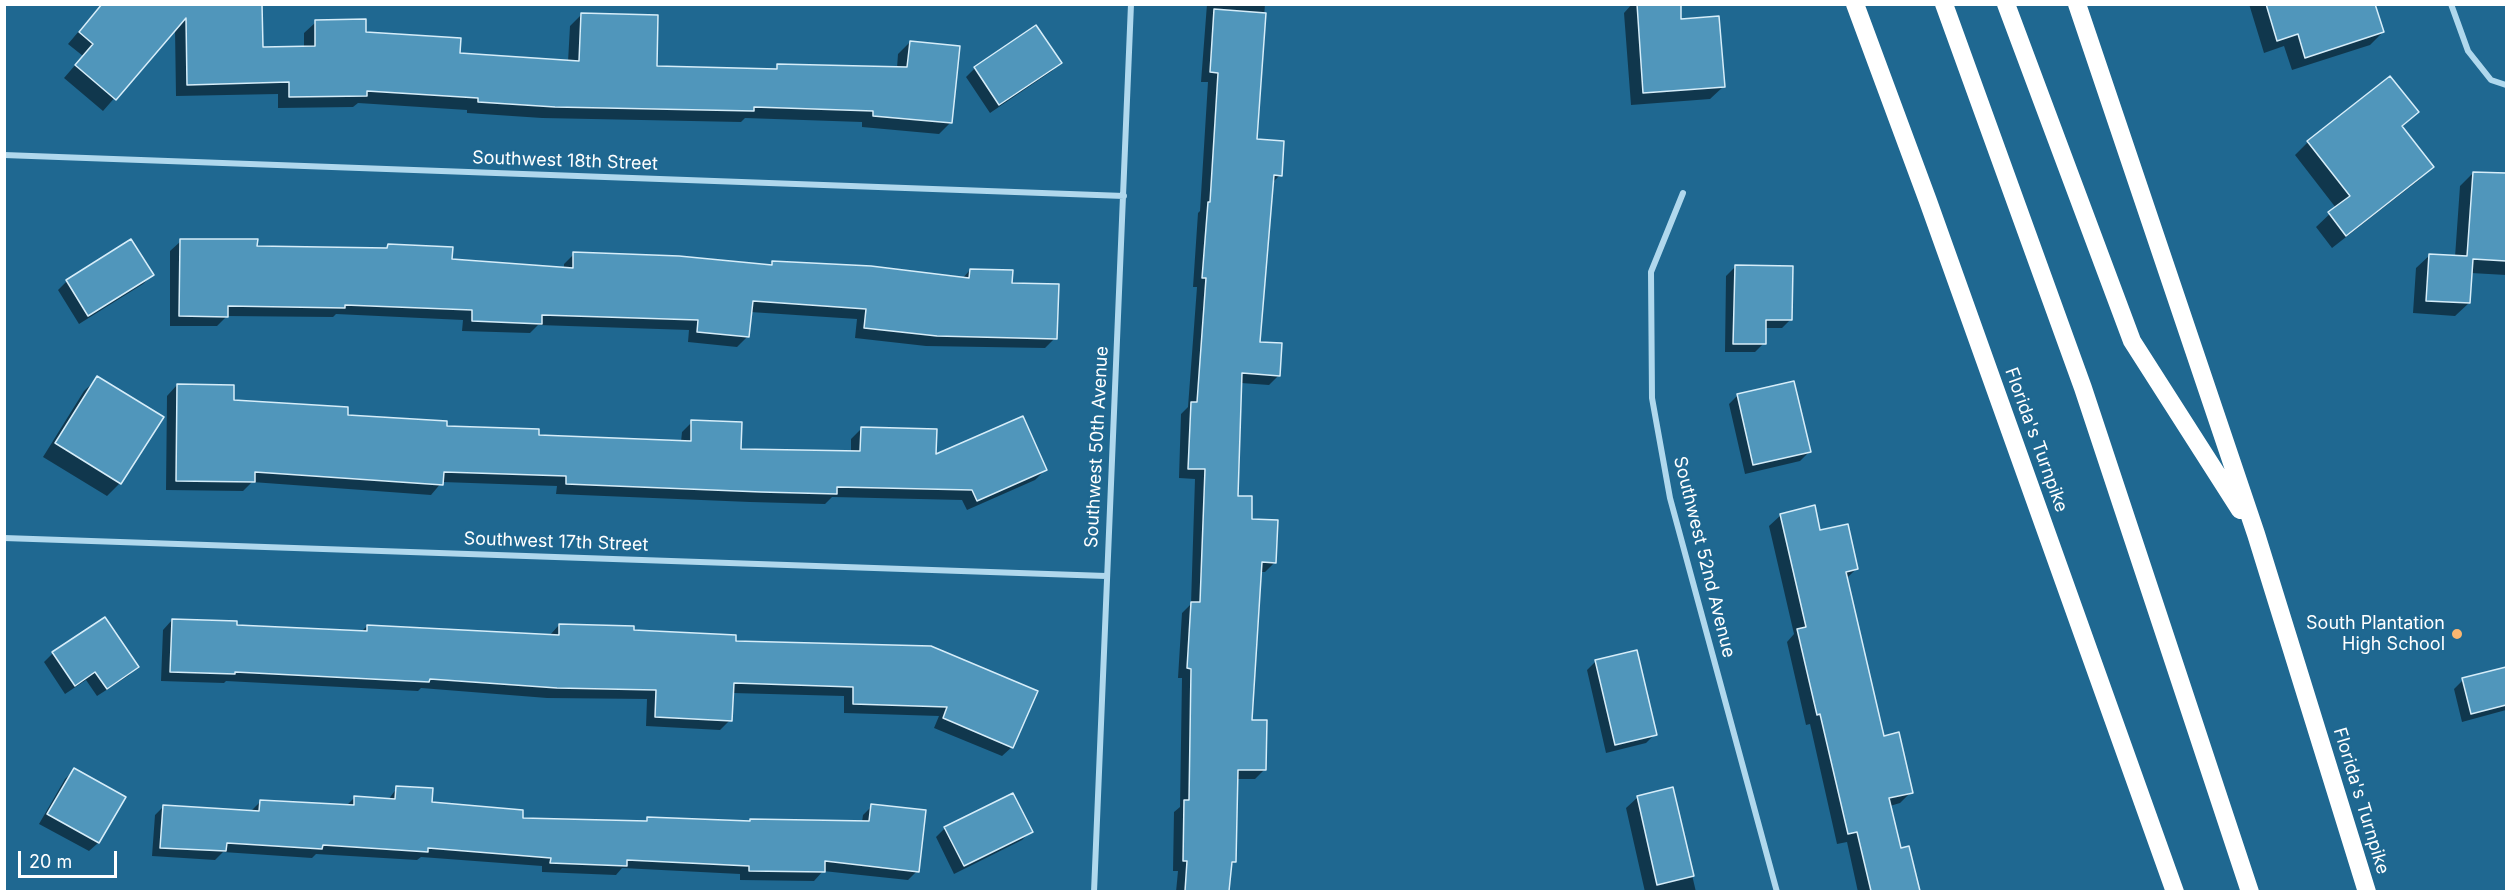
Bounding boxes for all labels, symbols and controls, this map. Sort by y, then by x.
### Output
street label: Southwest 18th Street [472,147,658,175]
street label: Southwest 50th Avenue [1081,345,1113,549]
street label: Florida's Turnpike [2000,365,2072,515]
street label: Southwest 52nd Avenue [1669,454,1739,660]
street label: Southwest 17th Street [463,528,649,556]
place label: South Plantation High School [2306,613,2445,656]
marker: South Plantation High School [2450,627,2464,641]
street label: Florida's Turnpike [2328,725,2394,877]
scale bar [21,839,120,877]
text: 20 m [29,851,72,872]

